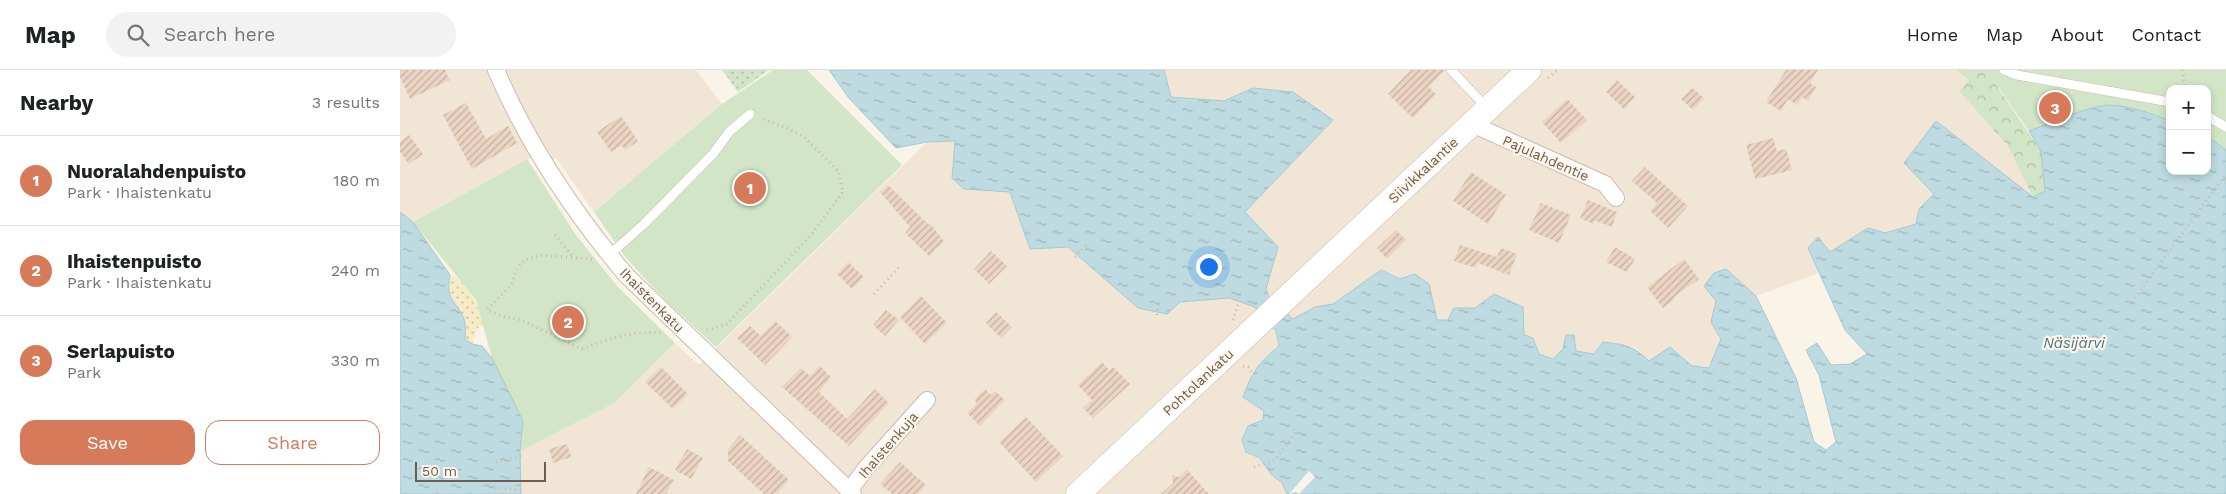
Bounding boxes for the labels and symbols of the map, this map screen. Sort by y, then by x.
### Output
pin: 3 [2039,89,2071,127]
street label: Pajulahdentie [1500,132,1592,184]
street label: Siivikkalantie [1385,134,1461,206]
pin: 1 [734,169,766,207]
your location [1196,254,1222,280]
street label: Ihaistenkatu [617,265,687,335]
pin: 2 [552,303,584,341]
water label: Näsijärvi [2043,334,2106,352]
street label: Pohtolankatu [1159,345,1237,419]
street label: Ihaistenkuja [855,409,921,481]
scale bar [415,459,546,482]

